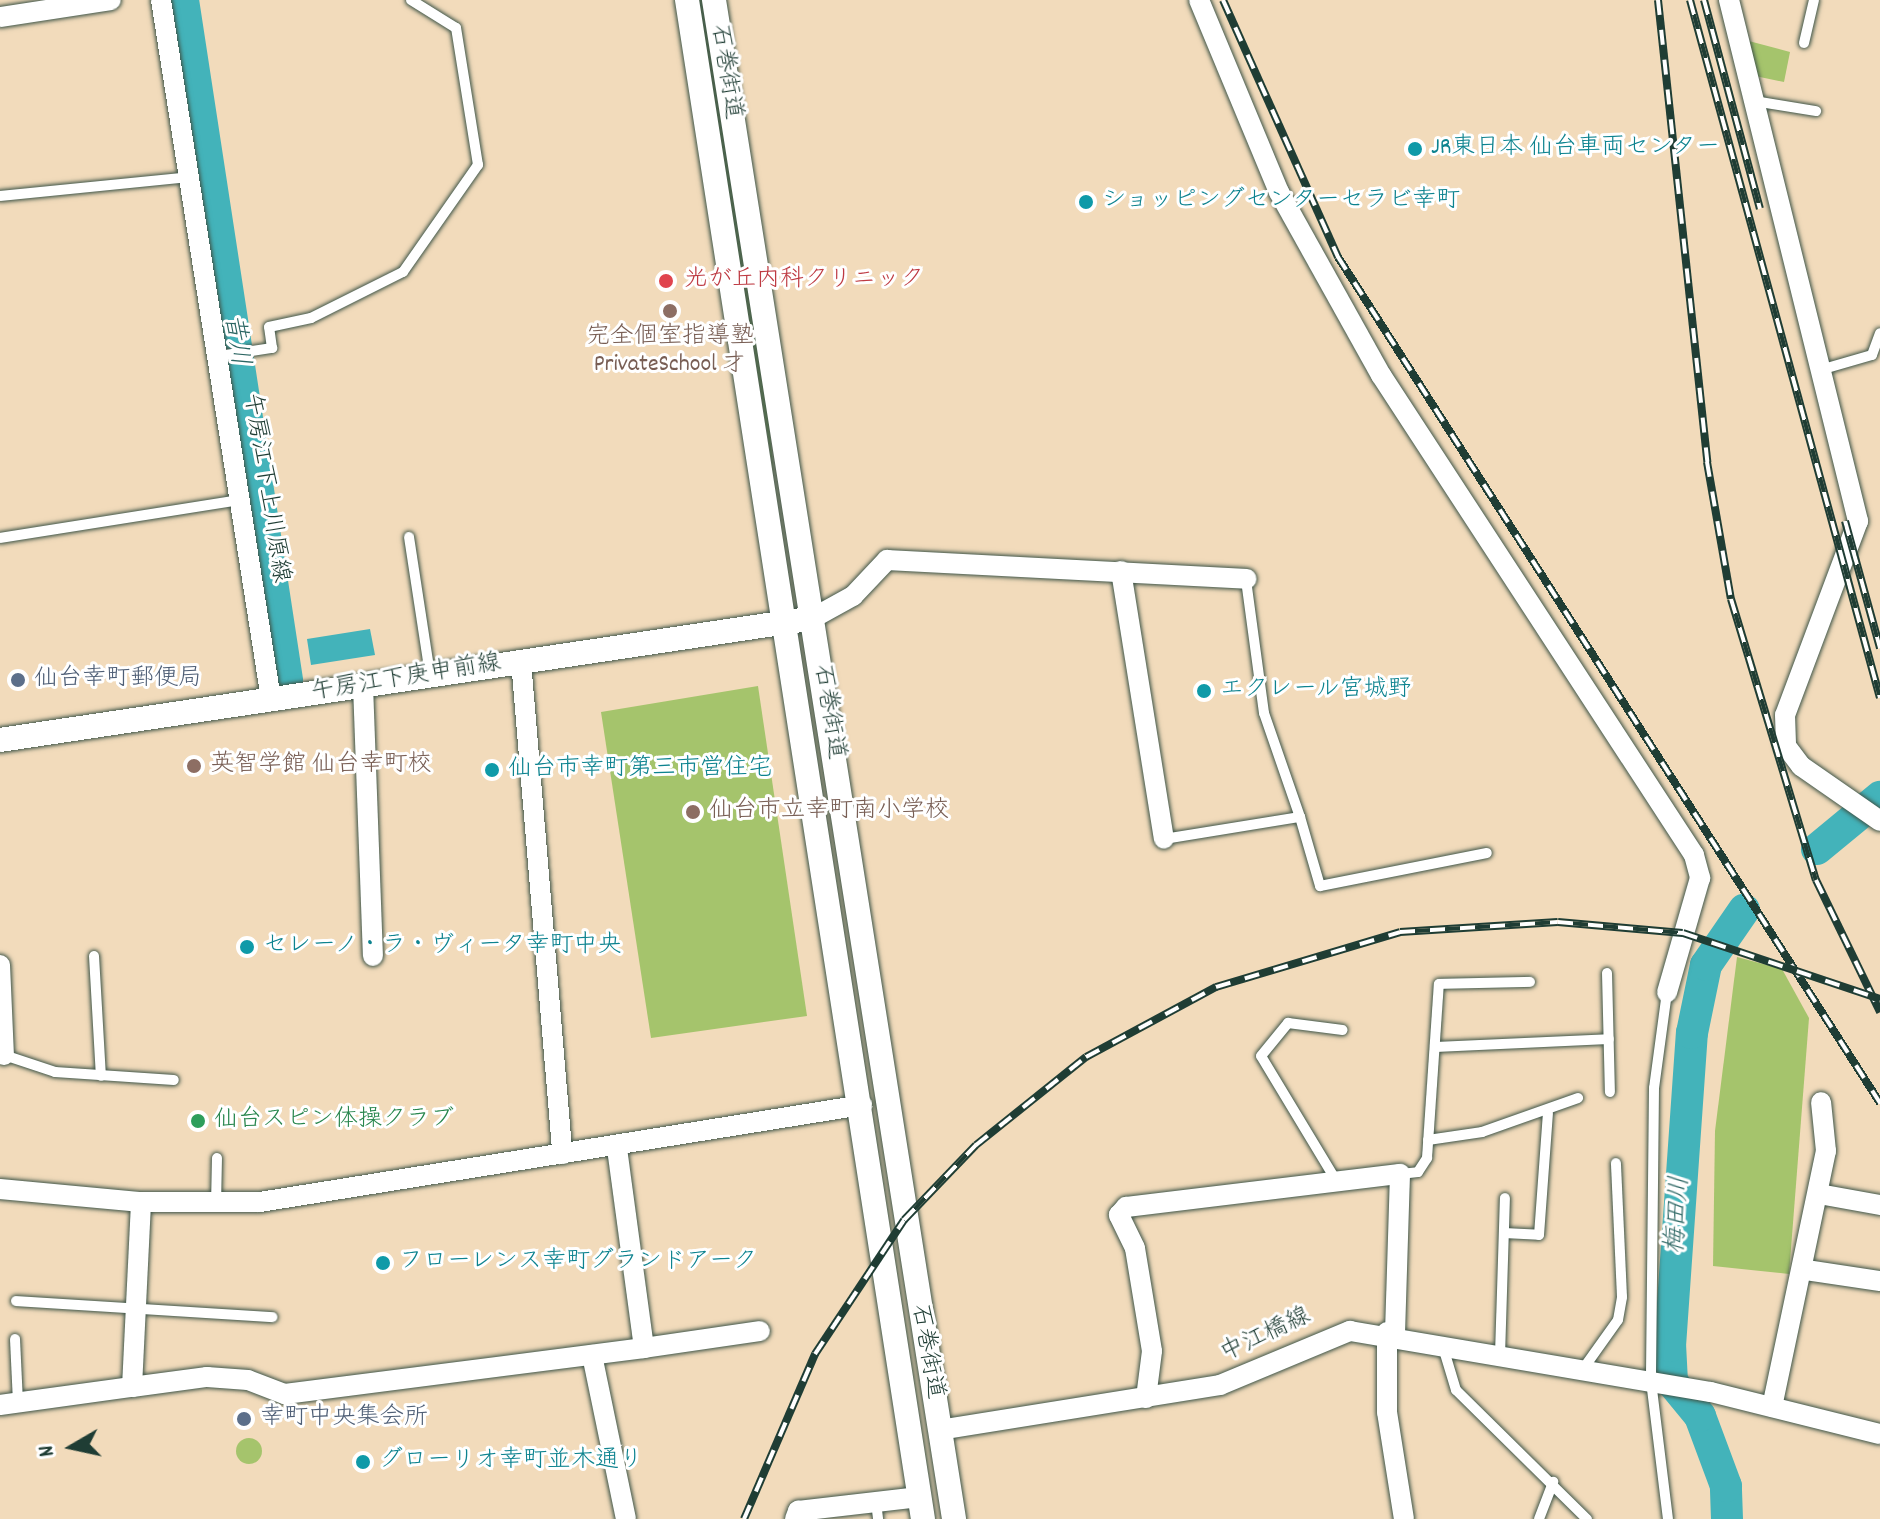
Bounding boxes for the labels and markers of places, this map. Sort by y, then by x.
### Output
place label: JR東日本 仙台車両センター [1431,135,1721,163]
marker: JR東日本 仙台車両センター [1406,140,1424,158]
place label: ショッピングセンターセラビ幸町 [1102,188,1462,216]
marker: ショッピングセンターセラビ幸町 [1077,193,1095,211]
place label: 光が丘内科クリニック [684,267,924,295]
marker: 光が丘内科クリニック [655,270,677,292]
marker: 完全個室指導塾 PrivateSchool 才 [661,302,679,320]
place label: 完全個室指導塾 PrivateSchool 才 [586,324,754,380]
place label: 仙台幸町郵便局 [34,666,202,694]
marker: 仙台幸町郵便局 [9,671,27,689]
place label: エクレール宮城野 [1220,677,1413,705]
marker: エクレール宮城野 [1195,682,1213,700]
place label: 英智学館 仙台幸町校 [210,752,431,780]
place label: 仙台市幸町第三市営住宅 [508,756,772,784]
marker: 英智学館 仙台幸町校 [185,757,203,775]
marker: 仙台市幸町第三市営住宅 [483,761,501,779]
place label: 仙台市立幸町南小学校 [709,798,949,826]
marker: 仙台市立幸町南小学校 [684,803,702,821]
place label: セレーノ・ラ・ヴィータ幸町中央 [263,933,624,961]
marker: セレーノ・ラ・ヴィータ幸町中央 [238,938,256,956]
place label: 仙台スピン体操クラブ [214,1107,454,1135]
marker: 仙台スピン体操クラブ [189,1112,207,1130]
place label: フローレンス幸町グランドアーク [399,1249,758,1277]
marker: フローレンス幸町グランドアーク [374,1254,392,1272]
place label: 幸町中央集会所 [260,1405,428,1433]
marker: 幸町中央集会所 [235,1410,253,1428]
place label: グローリオ幸町並木通り [379,1448,643,1476]
marker: グローリオ幸町並木通り [354,1453,372,1471]

